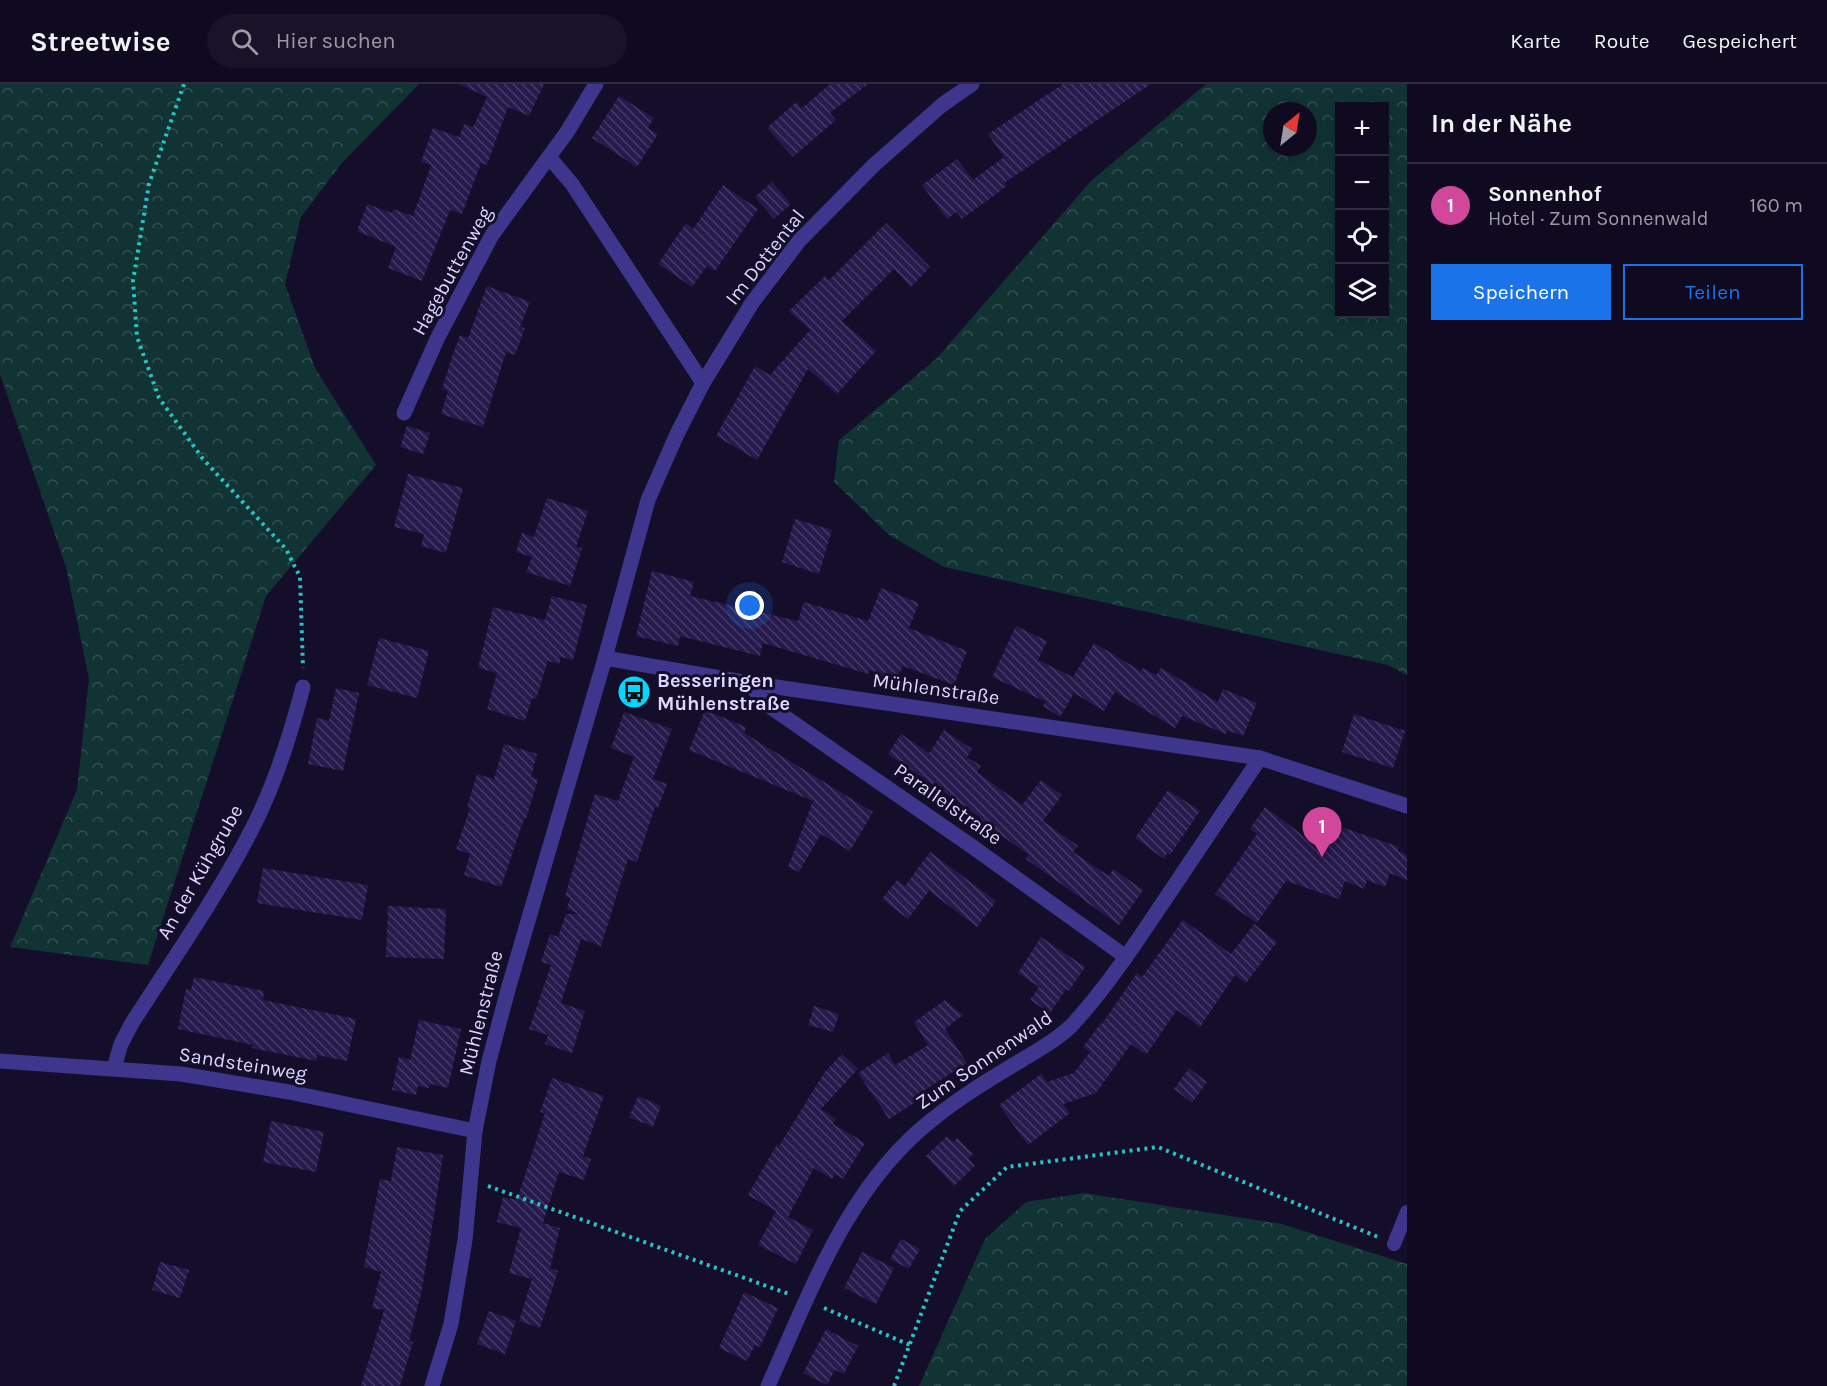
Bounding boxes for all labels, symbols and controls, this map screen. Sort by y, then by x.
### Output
search box [207,14,627,68]
text: Streetwise [30,25,171,58]
icon: search [228,25,261,58]
text: Hier suchen [276,28,395,54]
text: Karte [1510,29,1561,53]
text: Route [1594,29,1650,53]
text: Gespeichert [1683,29,1797,53]
north arrow [1263,102,1317,156]
map controls [1335,102,1389,318]
button: + [1335,102,1389,156]
text: In der Nähe [1431,108,1572,139]
button: − [1335,156,1389,210]
text: Sonnenhof [1488,181,1602,207]
text: 1 [1447,194,1454,217]
text: 160 m [1750,194,1803,217]
street label: Hagebuttenweg [407,203,497,339]
street label: Im Dottental [721,205,809,309]
text: Hotel · Zum Sonnenwald [1488,207,1709,230]
button: locate [1335,210,1389,264]
button: layers [1335,264,1389,318]
button: Speichern [1431,264,1611,320]
button: Teilen [1623,264,1803,320]
your location [735,591,764,620]
place label: Besseringen Mühlenstraße [657,669,790,715]
street label: Mühlenstraße [871,669,1001,709]
bus stop icon: Besseringen Mühlenstraße [616,674,652,710]
street label: Parallelstraße [890,758,1006,850]
street label: An der Kühgrube [152,801,248,943]
pin: 1 [1302,808,1342,857]
street label: Mühlenstraße [454,948,508,1078]
street label: Zum Sonnenwald [911,1006,1057,1114]
street label: Sandsteinweg [177,1043,309,1085]

